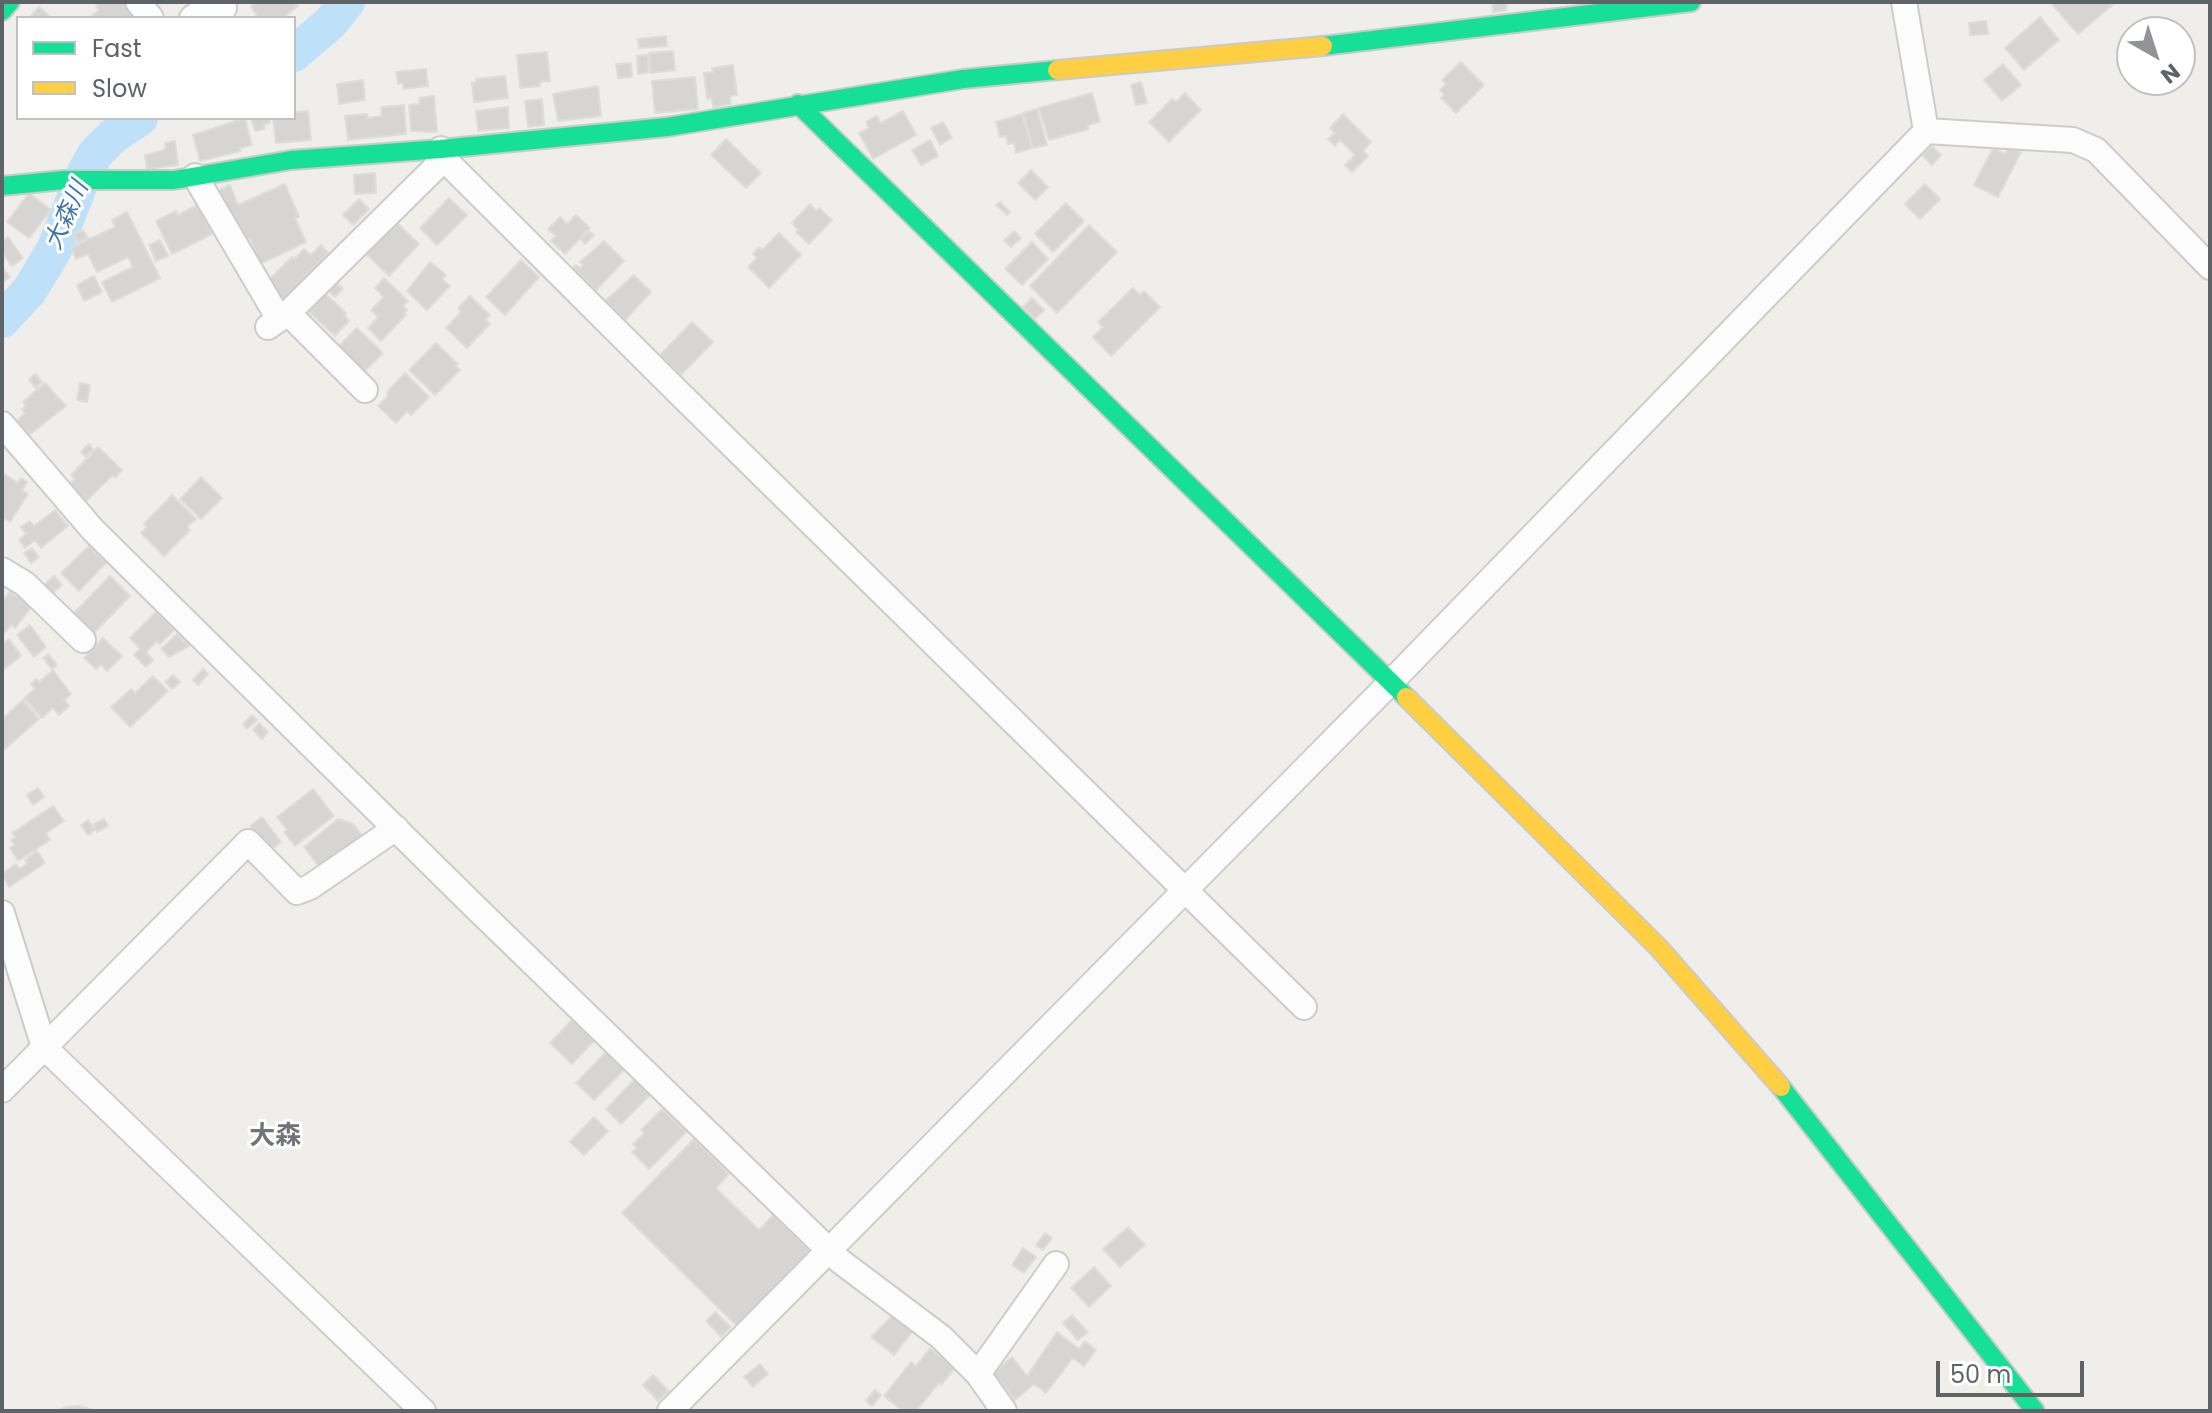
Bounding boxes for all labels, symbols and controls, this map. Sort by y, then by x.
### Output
legend [16,16,296,120]
north arrow [2116,16,2196,96]
text: Fast [92,32,142,65]
text: N [2154,56,2186,91]
text: Slow [92,72,147,105]
water label: 大森川 [40,177,96,255]
district label: 大森 [249,1121,301,1153]
scale bar [1940,1345,2088,1395]
text: 50 m [1950,1358,2011,1391]

